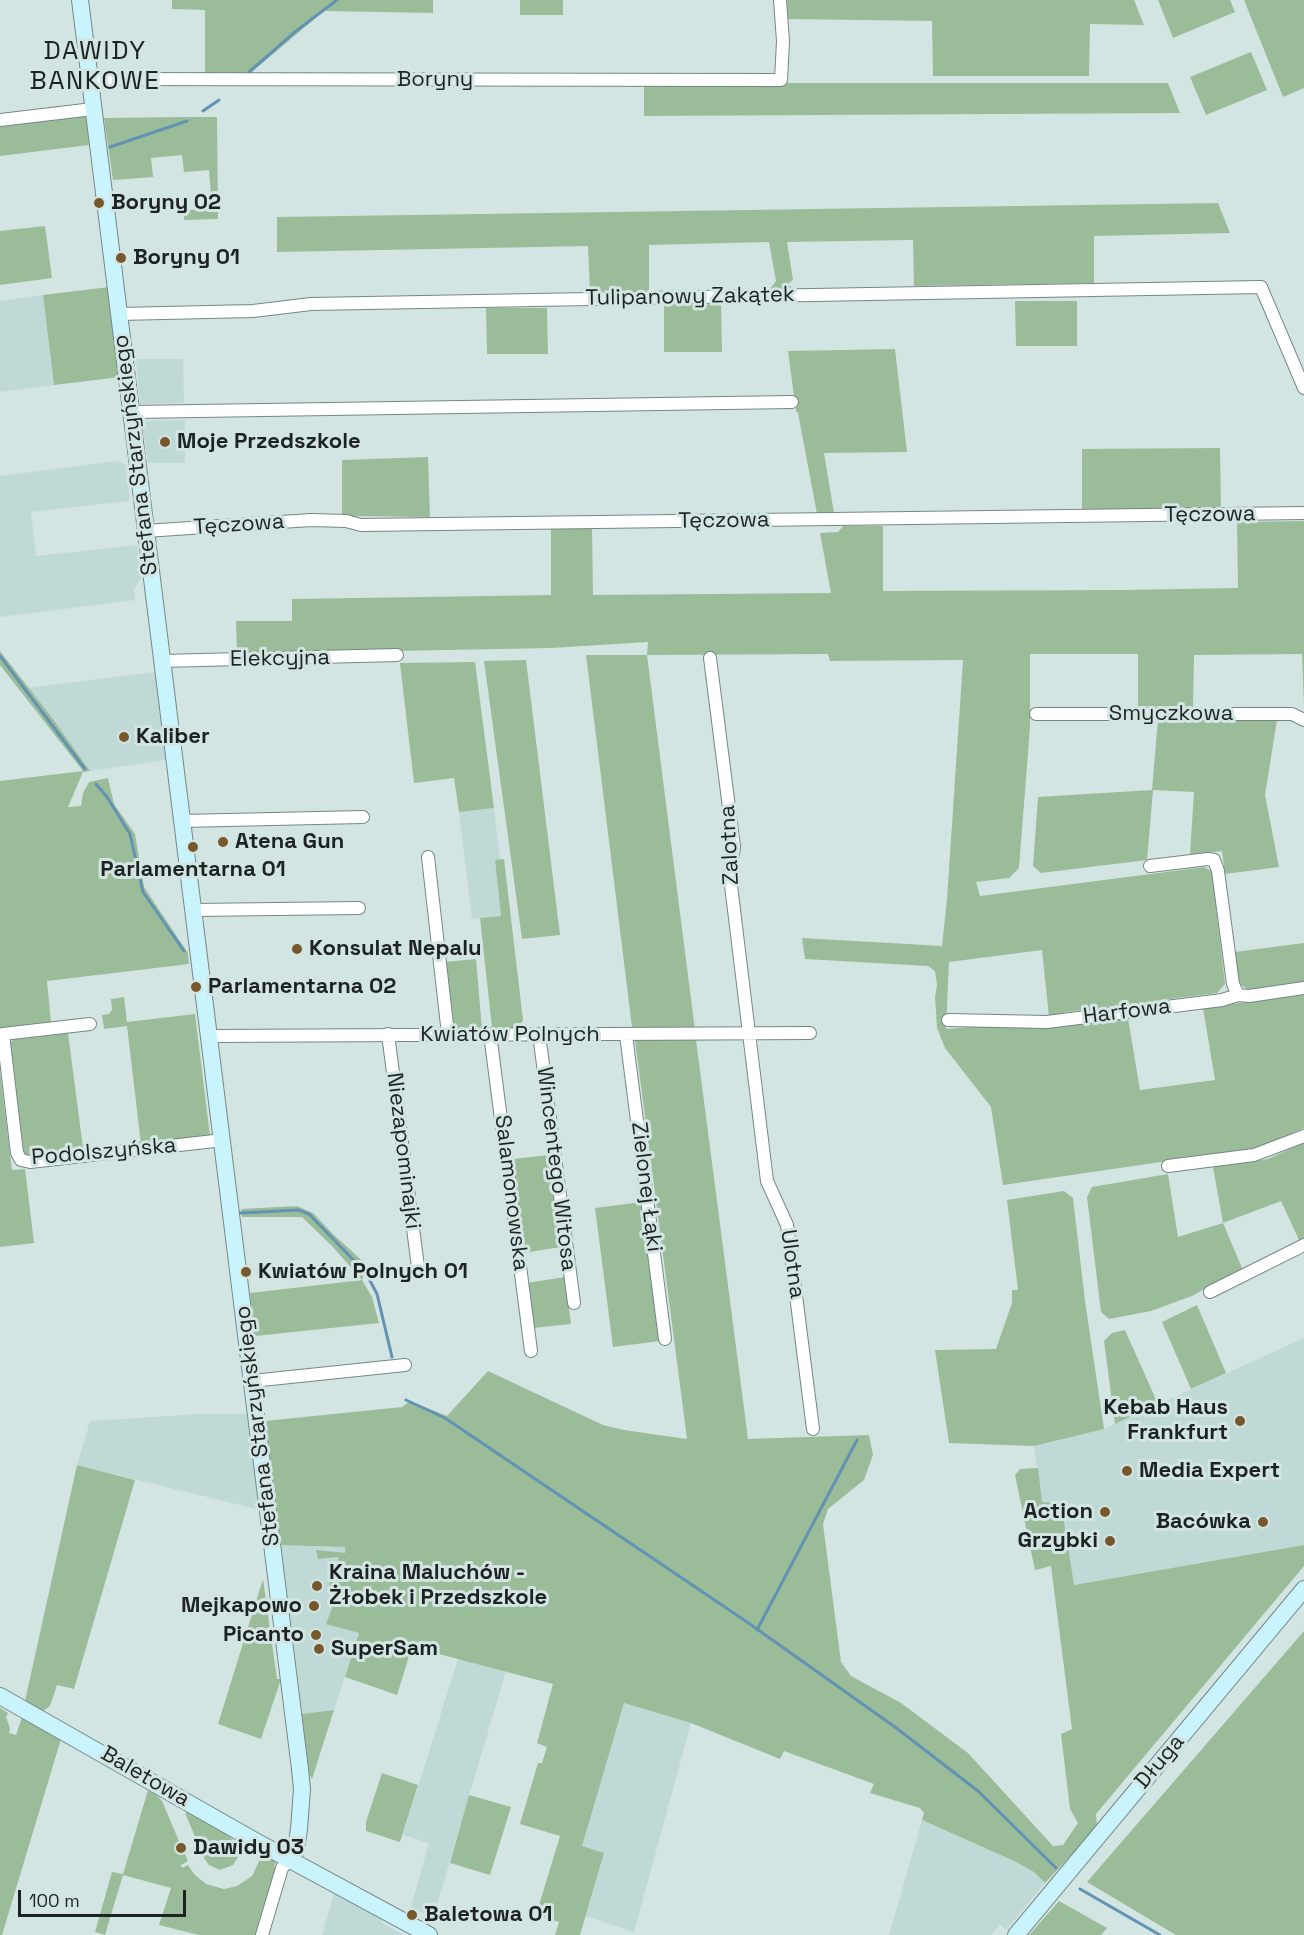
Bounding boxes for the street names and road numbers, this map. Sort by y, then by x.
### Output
street label: Boryny [397,67,473,93]
street label: Tulipanowy Zakątek [585,282,795,312]
street label: Stefana Starzyńskiego [108,333,164,577]
street label: Tęczowa [1164,501,1256,529]
street label: Tęczowa [678,507,770,535]
street label: Tęczowa [193,509,285,541]
street label: Elekcyjna [230,645,330,673]
street label: Smyczkowa [1109,701,1233,727]
street label: Zalotna [715,804,745,886]
street label: Harfowa [1082,994,1172,1030]
street label: Kwiatów Polnych [420,1022,600,1048]
street label: Wincentego Witosa [530,1065,582,1273]
street label: Niezapominajki [380,1071,426,1231]
street label: Salamonowska [488,1114,534,1272]
street label: Zielonej Łąki [625,1120,667,1254]
street label: Podolszyńska [30,1133,178,1171]
street label: Ulotna [774,1228,810,1300]
street label: Stefana Starzyńskiego [230,1304,286,1548]
street label: Długa [1130,1729,1190,1795]
street label: Baletowa [96,1741,194,1813]

